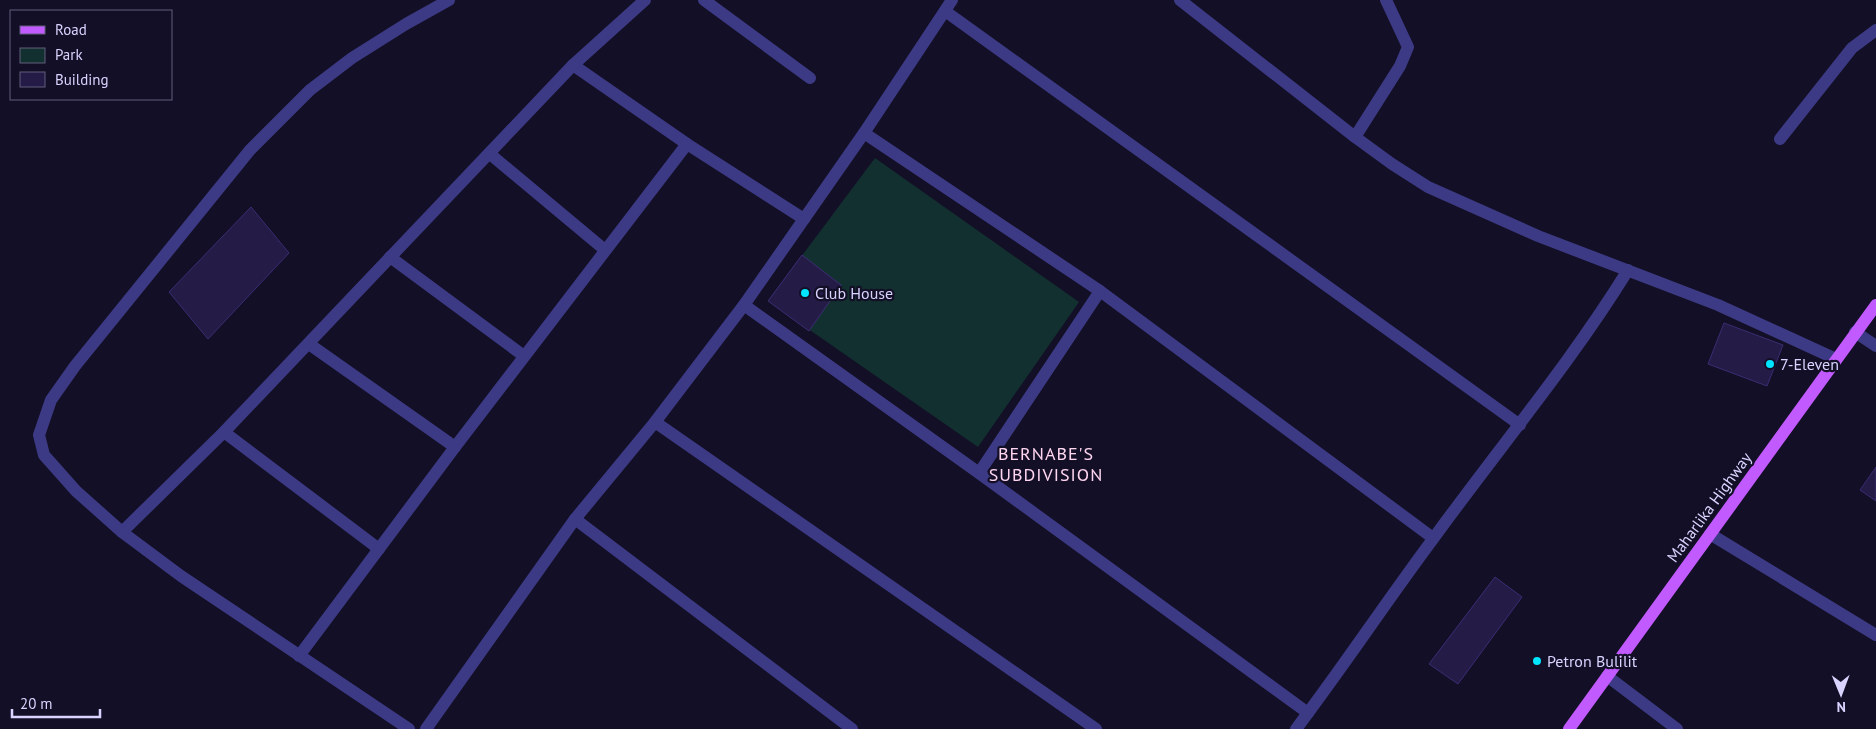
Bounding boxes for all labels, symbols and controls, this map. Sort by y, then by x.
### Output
legend [10,10,172,100]
text: Road [55,20,87,39]
text: Park [55,45,83,64]
text: Building [55,70,109,89]
place label: Club House [815,283,893,303]
marker: Club House [799,287,811,299]
place label: 7-Eleven [1780,354,1839,374]
marker: 7-Eleven [1764,358,1776,370]
district label: BERNABE'S SUBDIVISION [989,442,1103,486]
street label: Maharlika Highway [1662,448,1756,566]
place label: Petron Bulilit [1547,651,1638,671]
marker: Petron Bulilit [1531,655,1543,667]
north arrow [1816,669,1866,719]
scale bar [12,686,100,718]
text: 20 m [20,694,53,713]
text: N [1836,698,1846,716]

